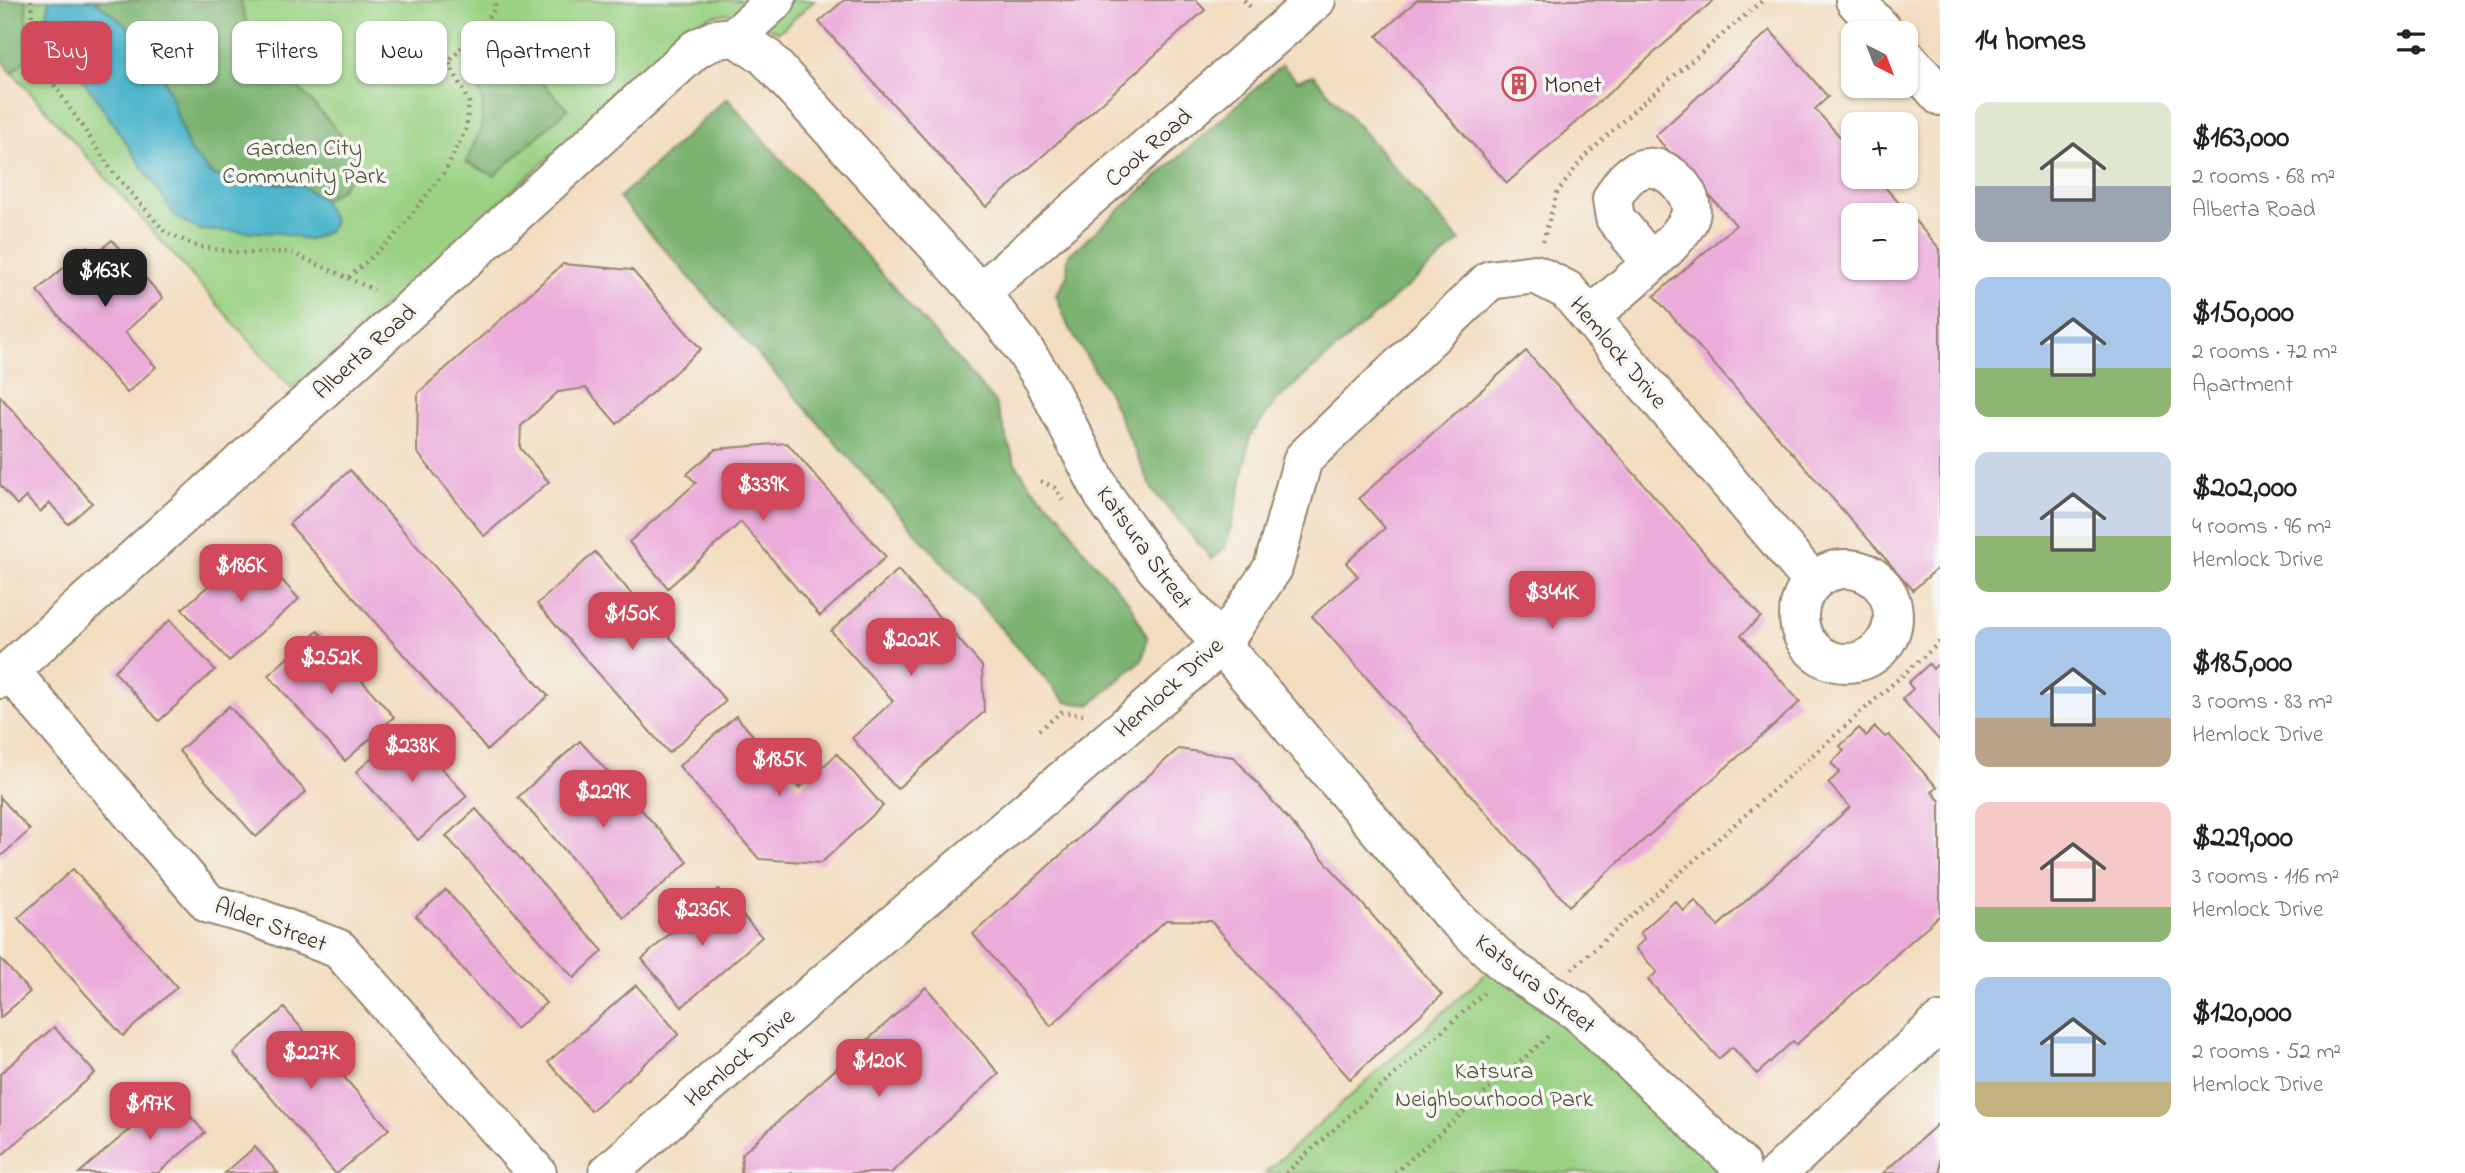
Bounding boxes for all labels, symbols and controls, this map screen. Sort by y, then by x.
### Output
text: 14 homes [1975,20,2086,64]
chip: Buy [21,21,112,84]
chip: Rent [126,21,218,84]
chip: Filters [232,21,342,84]
chip: New [356,21,447,84]
chip: Apartment [461,21,615,84]
north arrow [1841,21,1918,98]
map controls [1841,21,1918,280]
icon: filters [2392,23,2430,61]
building icon: Monet [1500,65,1538,103]
place label: Monet [1544,69,1602,104]
street label: Cook Road [1098,101,1202,197]
button: + [1841,112,1918,189]
text: $163,000 [2192,117,2289,161]
icon: home [2031,130,2115,214]
park label: Garden City Community Park [222,132,386,196]
text: 2 rooms · 68 m² [2192,161,2335,194]
text: Alberta Road [2192,194,2316,227]
button: − [1841,203,1918,280]
pin: $163K [56,250,154,309]
text: $163K [79,255,131,288]
street label: Hemlock Drive [1560,290,1675,418]
text: $150,000 [2192,292,2294,336]
street label: Alberta Road [306,296,426,409]
icon: home [2031,305,2115,389]
text: 2 rooms · 72 m² [2192,336,2338,369]
text: Apartment [2192,369,2293,402]
pin: $339K [714,463,812,523]
text: $202,000 [2192,467,2297,511]
text: $339K [738,469,789,502]
street label: Katsura Street [1086,479,1200,618]
icon: home [2031,480,2115,564]
text: 4 rooms · 96 m² [2192,511,2332,544]
pin: $186K [192,544,290,604]
text: Hemlock Drive [2192,544,2323,577]
text: $186K [215,550,267,583]
pin: $344K [1503,572,1601,631]
text: $344K [1525,577,1579,610]
pin: $150K [583,592,681,652]
text: $150K [604,598,660,631]
pin: $202K [862,618,960,678]
text: $202K [882,624,940,657]
street label: Hemlock Drive [1107,630,1233,748]
pin: $252K [282,636,380,696]
text: $252K [300,642,362,675]
text: $185,000 [2192,642,2292,686]
icon: home [2031,655,2115,739]
text: 3 rooms · 83 m² [2192,686,2333,719]
text: Hemlock Drive [2192,719,2323,752]
pin: $238K [363,724,461,784]
text: $238K [385,730,439,763]
pin: $185K [730,738,828,798]
text: $185K [752,744,806,777]
pin: $229K [554,770,652,830]
text: $229K [576,776,630,809]
text: $229,000 [2192,817,2293,861]
icon: home [2031,830,2115,914]
text: 3 rooms · 116 m² [2192,861,2339,894]
pin: $236K [653,888,751,948]
street label: Alder Street [209,890,331,963]
text: $236K [674,894,730,927]
text: Hemlock Drive [2192,894,2323,927]
street label: Katsura Street [1466,926,1603,1044]
text: $120,000 [2192,992,2292,1036]
street label: Hemlock Drive [677,1001,804,1117]
icon: home [2031,1005,2115,1089]
pin: $227K [262,1032,360,1091]
text: 2 rooms · 52 m² [2192,1036,2341,1069]
text: $227K [282,1037,340,1070]
pin: $120K [830,1040,928,1099]
text: $120K [852,1045,906,1078]
park label: Katsura Neighbourhood Park [1395,1055,1593,1118]
text: Hemlock Drive [2192,1069,2323,1102]
pin: $197K [101,1082,199,1142]
text: $197K [126,1088,174,1121]

